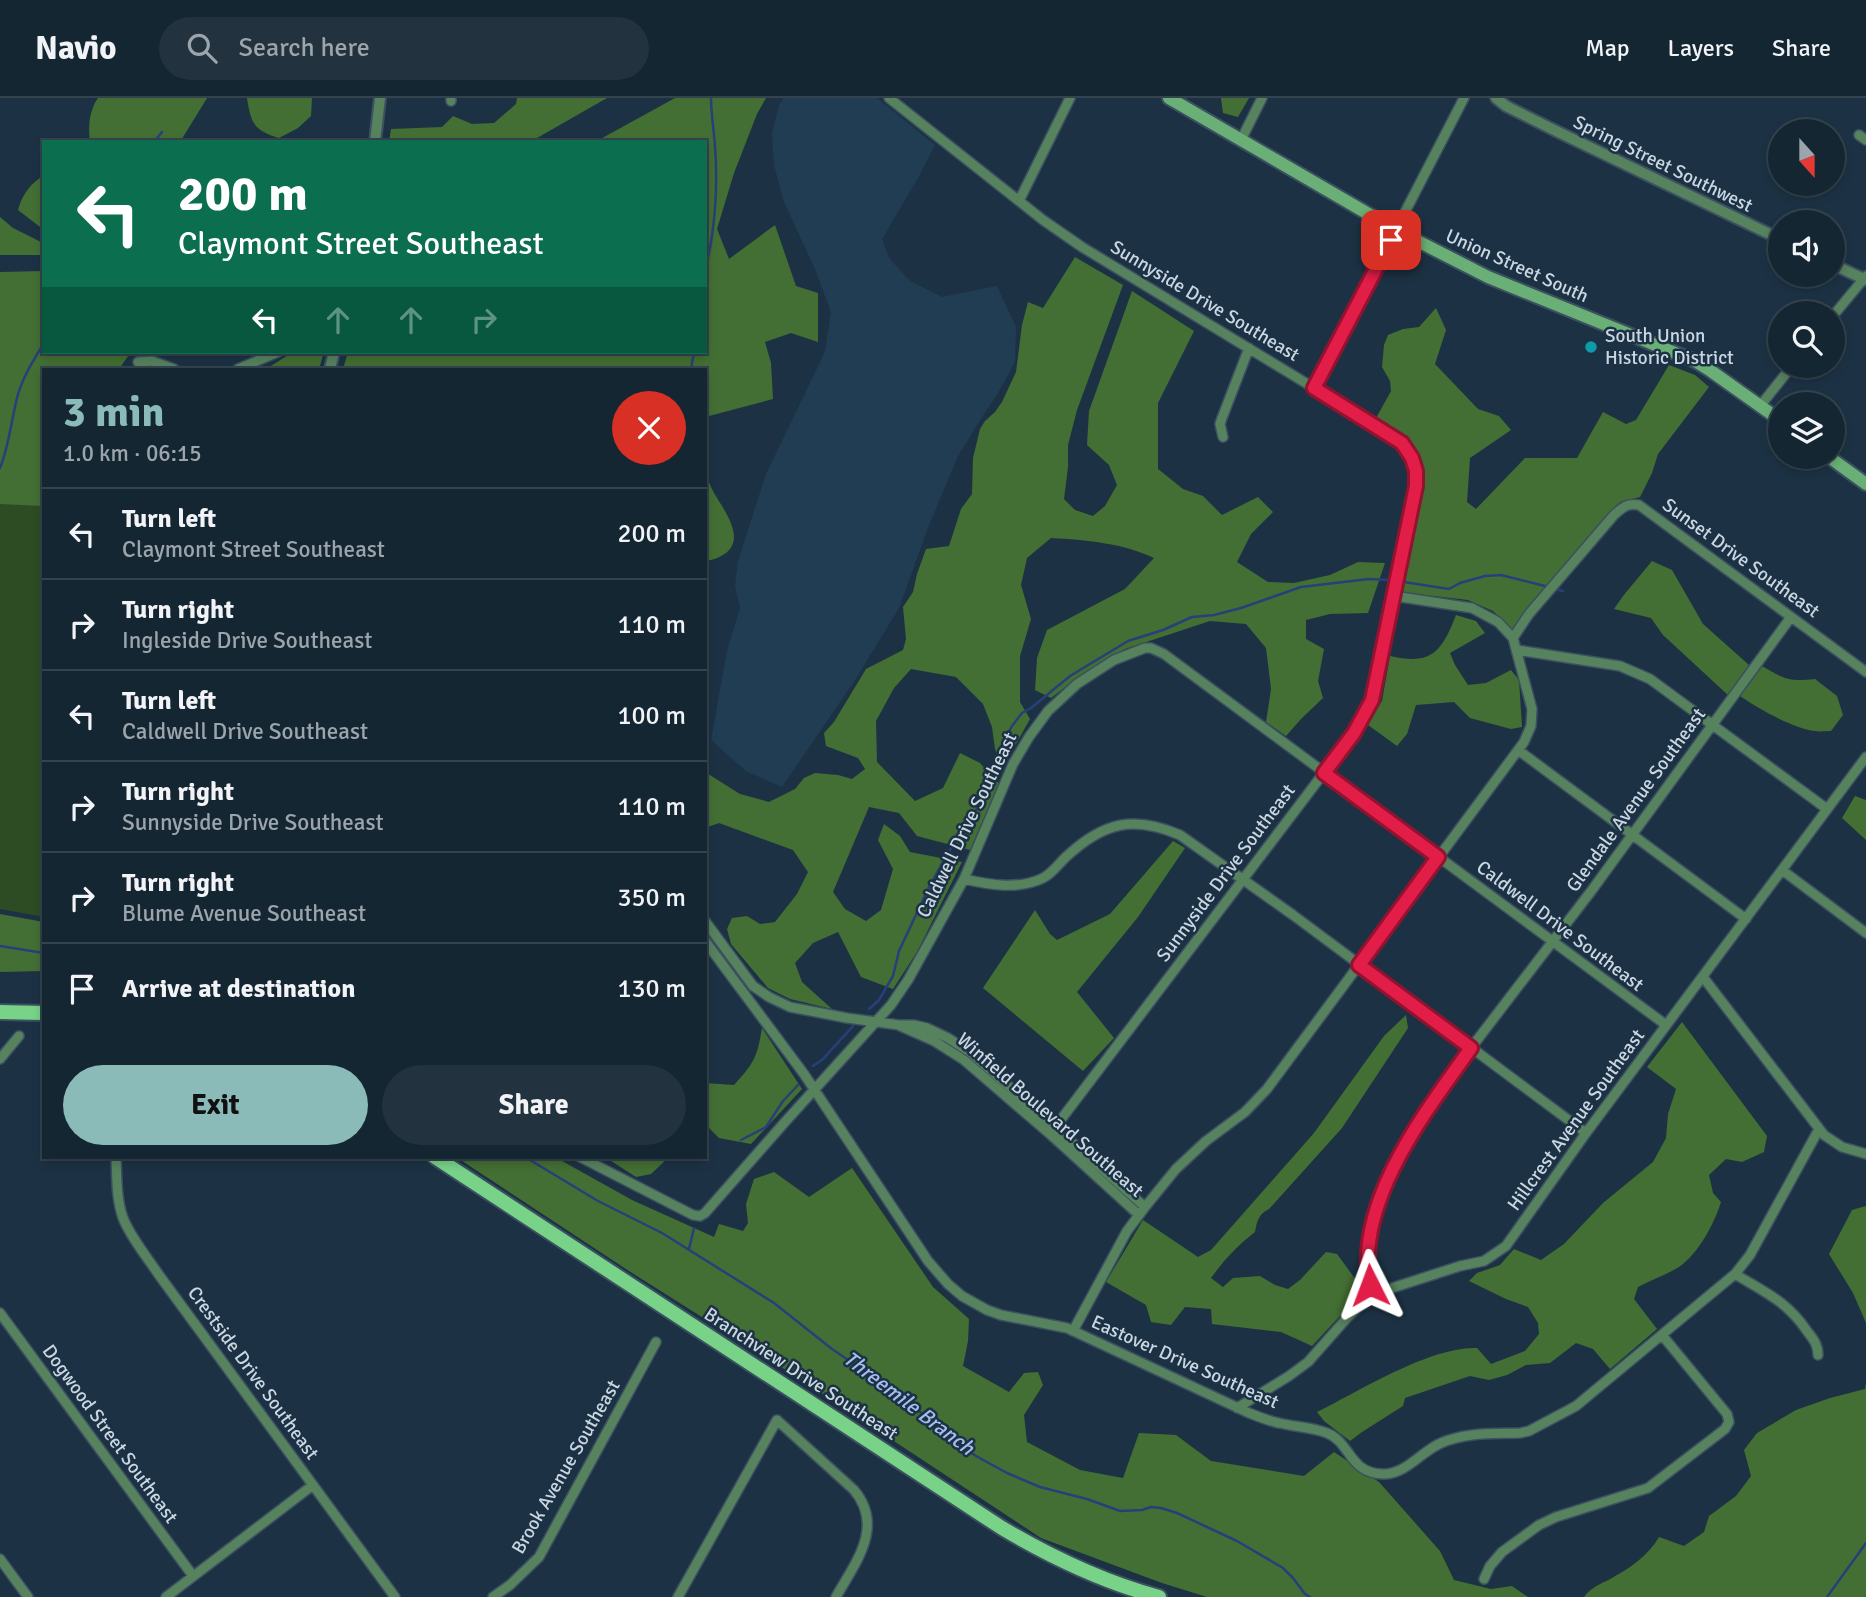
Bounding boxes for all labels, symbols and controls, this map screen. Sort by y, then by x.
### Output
search box [159,17,649,80]
text: Navio [35,28,117,69]
icon: search [183,29,221,67]
text: Search here [239,32,370,64]
text: Map [1585,33,1630,63]
text: Layers [1668,33,1734,63]
text: Share [1772,33,1831,63]
street label: Spring Street Southwest [1569,110,1757,218]
north arrow [1768,119,1844,196]
map controls [1768,119,1845,469]
text: 200 m [178,164,308,224]
icon: left [63,168,154,259]
pin [1361,210,1421,270]
button: sound [1768,210,1845,287]
icon: arrive [1372,221,1410,259]
text: Claymont Street Southeast [178,224,544,263]
street label: Union Street South [1442,224,1592,308]
street label: Sunnyside Drive Southeast [1106,235,1304,367]
icon: left [246,301,284,339]
icon: ahead [319,301,357,339]
icon: ahead [392,301,430,339]
icon: right [465,301,503,339]
button: search [1768,301,1845,378]
place label: South Union Historic District [1605,324,1734,370]
marker: South Union Historic District [1583,339,1599,355]
text: 3 min [63,387,164,438]
button: close [612,391,686,465]
button: layers [1768,392,1845,469]
text: 1.0 km · 06:15 [63,439,202,468]
street label: Sunset Drive Southeast [1658,493,1825,623]
text: Turn left [122,503,216,535]
icon: left [63,515,101,553]
text: 200 m [617,518,686,550]
text: Claymont Street Southeast [122,535,385,564]
text: Turn right [122,594,234,626]
icon: right [63,606,101,644]
text: 110 m [617,609,686,641]
text: Ingleside Drive Southeast [122,626,372,655]
text: Turn left [122,685,216,717]
icon: left [63,697,101,735]
text: 100 m [617,700,686,732]
street label: Glendale Avenue Southeast [1561,703,1711,897]
text: Caldwell Drive Southeast [122,717,368,746]
street label: Caldwell Drive Southeast [912,728,1022,922]
text: Turn right [122,776,234,808]
street label: Sunnyside Drive Southeast [1151,779,1301,967]
icon: right [63,788,101,826]
text: 110 m [617,791,686,823]
text: Sunnyside Drive Southeast [122,808,384,837]
street label: Caldwell Drive Southeast [1472,855,1649,997]
text: Turn right [122,867,234,899]
icon: right [63,879,101,917]
text: 350 m [617,882,686,914]
text: Blume Avenue Southeast [122,899,366,928]
icon: arrive [63,970,101,1008]
text: Arrive at destination [122,973,355,1005]
text: 130 m [617,973,686,1005]
street label: Hillcrest Avenue Southeast [1502,1024,1650,1215]
street label: Winfield Boulevard Southeast [952,1027,1149,1203]
button: Exit [63,1065,368,1145]
button: Share [382,1065,686,1145]
position arrow [1333,1248,1407,1322]
street label: Crestside Drive Southeast [182,1282,324,1465]
street label: Branchview Drive Southeast [700,1302,903,1446]
street label: Eastover Drive Southeast [1088,1310,1283,1414]
street label: Dogwood Street Southeast [37,1340,183,1528]
water label: Threemile Branch [838,1345,980,1461]
street label: Brook Avenue Southeast [506,1375,626,1558]

